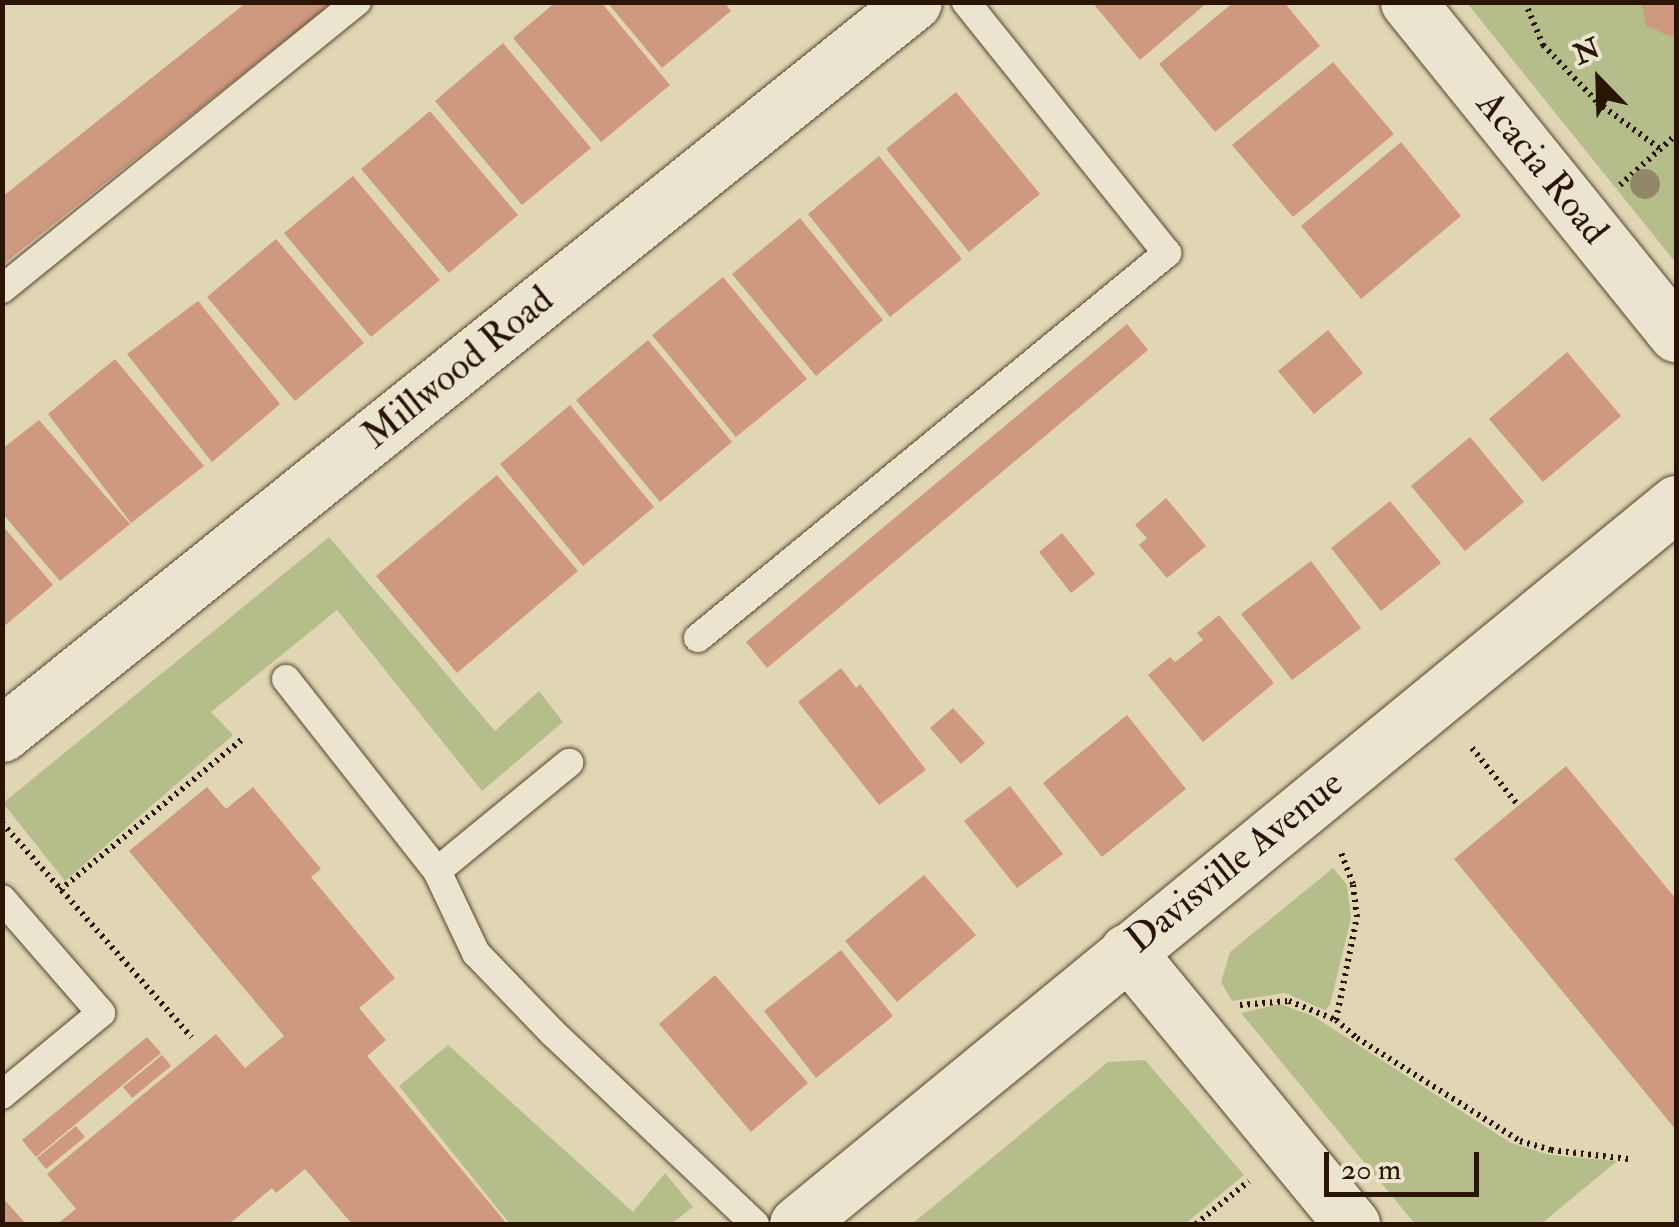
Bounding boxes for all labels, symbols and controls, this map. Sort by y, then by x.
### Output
north arrow [1549,30,1649,130]
text: N [1569,31,1605,73]
street label: Acacia Road [1467,82,1617,254]
street label: Millwood Road [354,277,562,459]
street label: Davisville Avenue [1118,761,1352,963]
scale bar [1329,1132,1484,1194]
text: 20 m [1341,1151,1401,1188]

